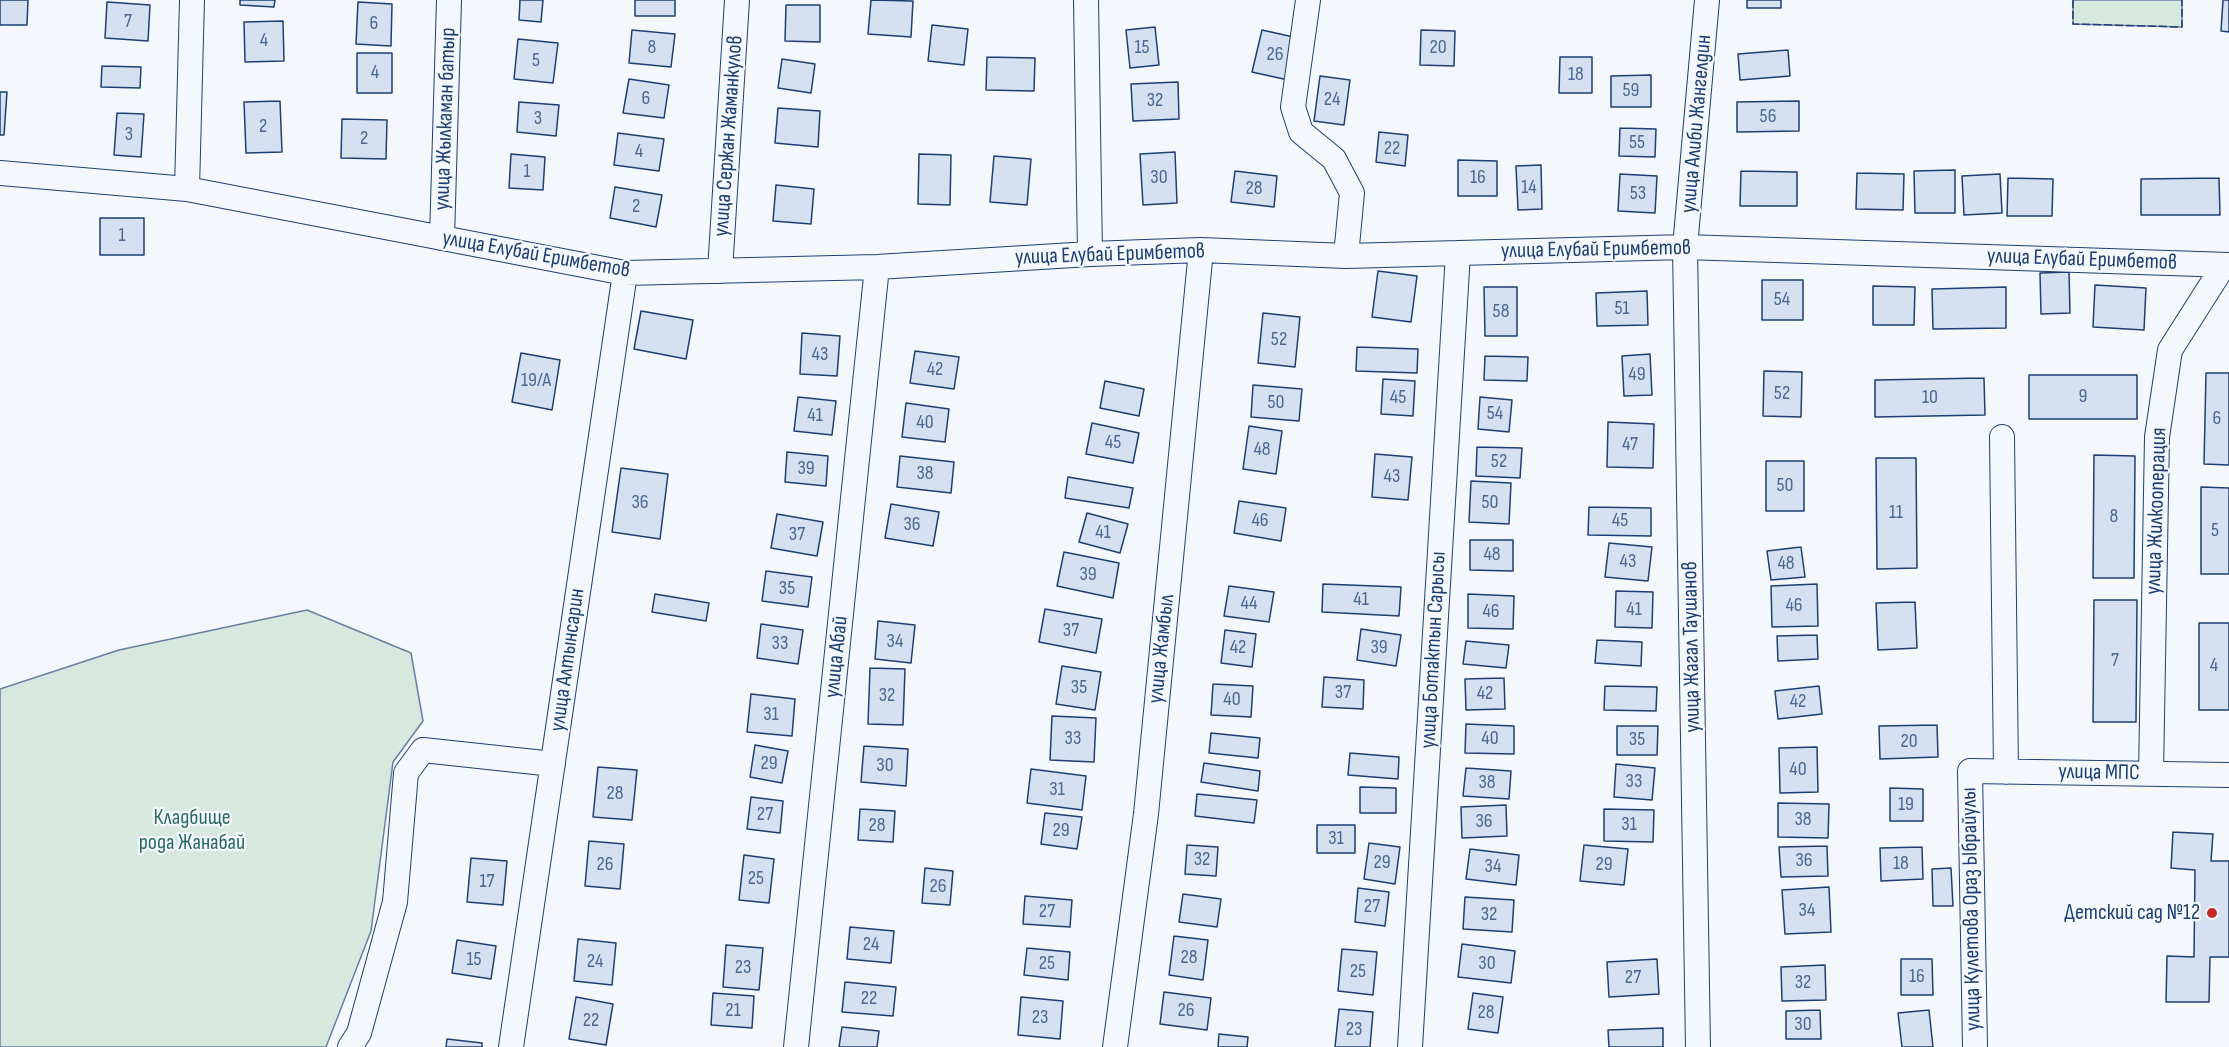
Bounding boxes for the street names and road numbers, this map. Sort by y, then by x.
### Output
street label: улица Жылкаман батыр [430,27,462,211]
street label: улица Сержан Жаманкулов [709,34,749,238]
street label: улица Алиби Жангелдин [1676,34,1718,214]
street label: улица Елубай Еримбетов [440,225,632,285]
street label: улица Елубай Еримбетов [1501,235,1691,265]
street label: улица Елубай Еримбетов [1015,238,1205,272]
street label: улица Елубай Еримбетов [1987,243,2177,277]
street label: улица Жилкооперация [2141,427,2173,595]
street label: улица Ботактын Сарысы [1416,551,1452,749]
street label: улица Жагал Таушанов [1677,561,1707,733]
street label: улица Алтынсарин [545,587,591,733]
street label: улица Жамбыл [1143,593,1181,705]
street label: улица Абай [820,615,854,699]
street label: улица МПС [2058,759,2140,787]
street label: улица Кулетова Ораз Ыбрайулы [1957,787,1987,1031]

